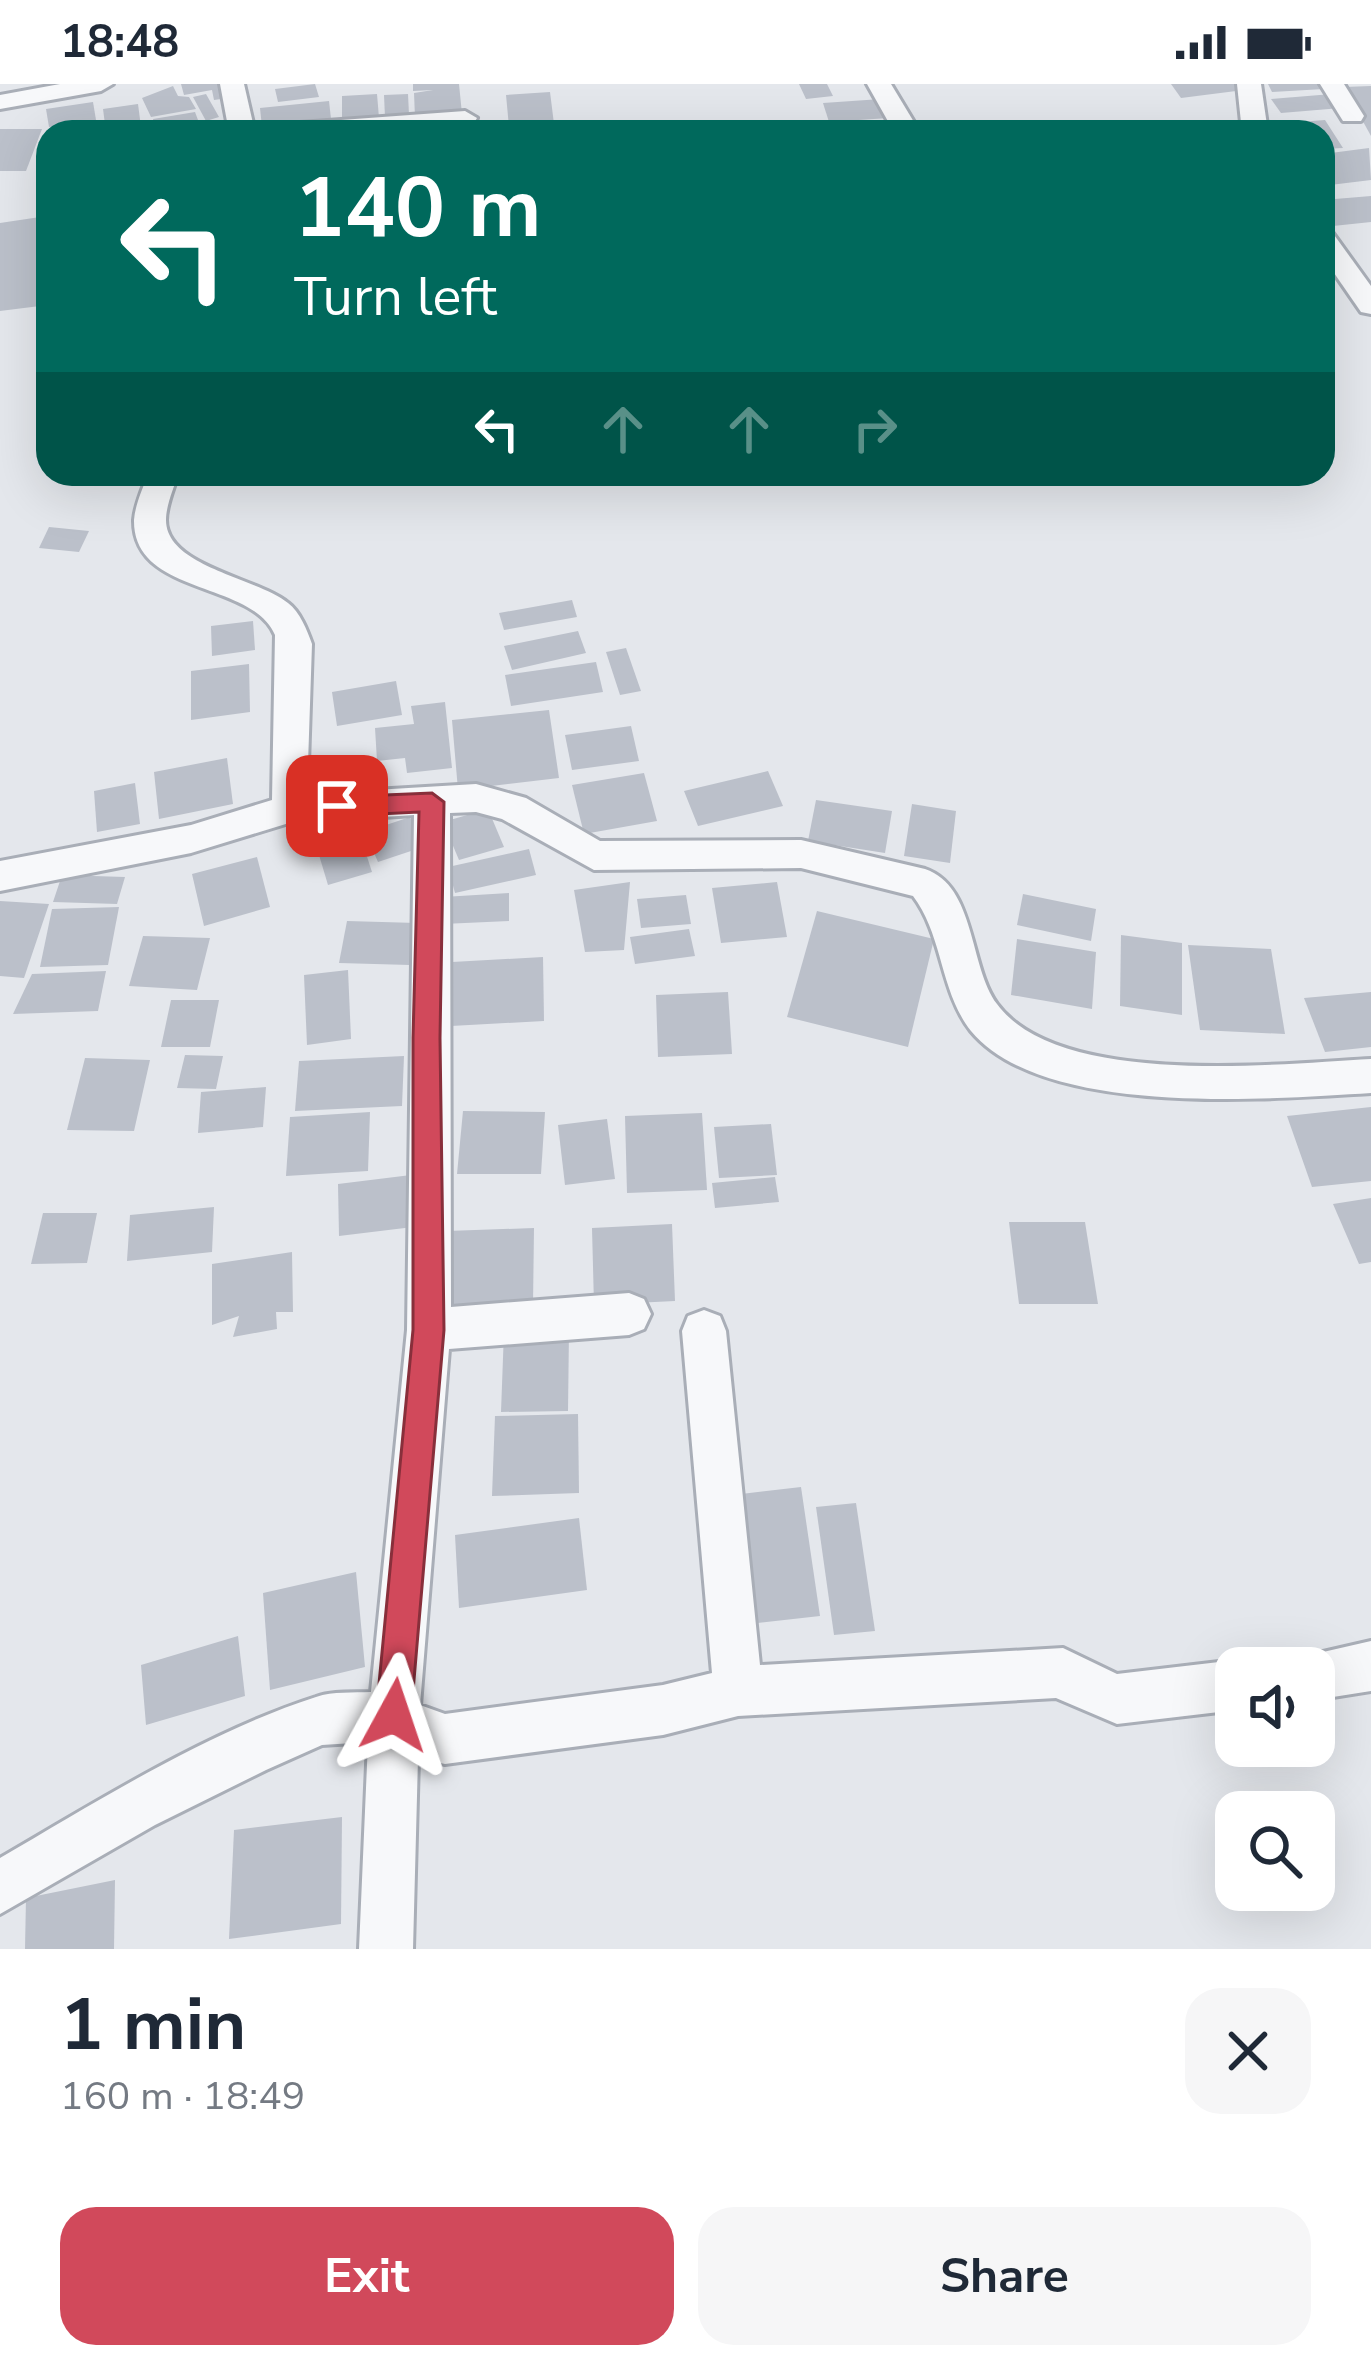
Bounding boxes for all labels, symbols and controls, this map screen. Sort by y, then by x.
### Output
text: 18:48 [60,12,179,73]
text: 140 m [294,151,542,266]
icon: left [96,168,252,324]
text: Turn left [294,260,497,334]
icon: left [464,396,530,462]
icon: ahead [590,396,656,462]
icon: ahead [716,396,782,462]
icon: right [842,396,908,462]
pin [286,755,388,857]
icon: arrive [304,773,370,839]
map controls [1215,1647,1335,1911]
button: sound [1215,1647,1335,1767]
position arrow [331,1652,457,1778]
button: search [1215,1791,1335,1911]
text: 1 min [60,1976,246,2074]
button: close [1185,1988,1311,2114]
text: 160 m · 18:49 [60,2070,305,2123]
button: Exit [60,2207,674,2345]
button: Share [698,2207,1311,2345]

